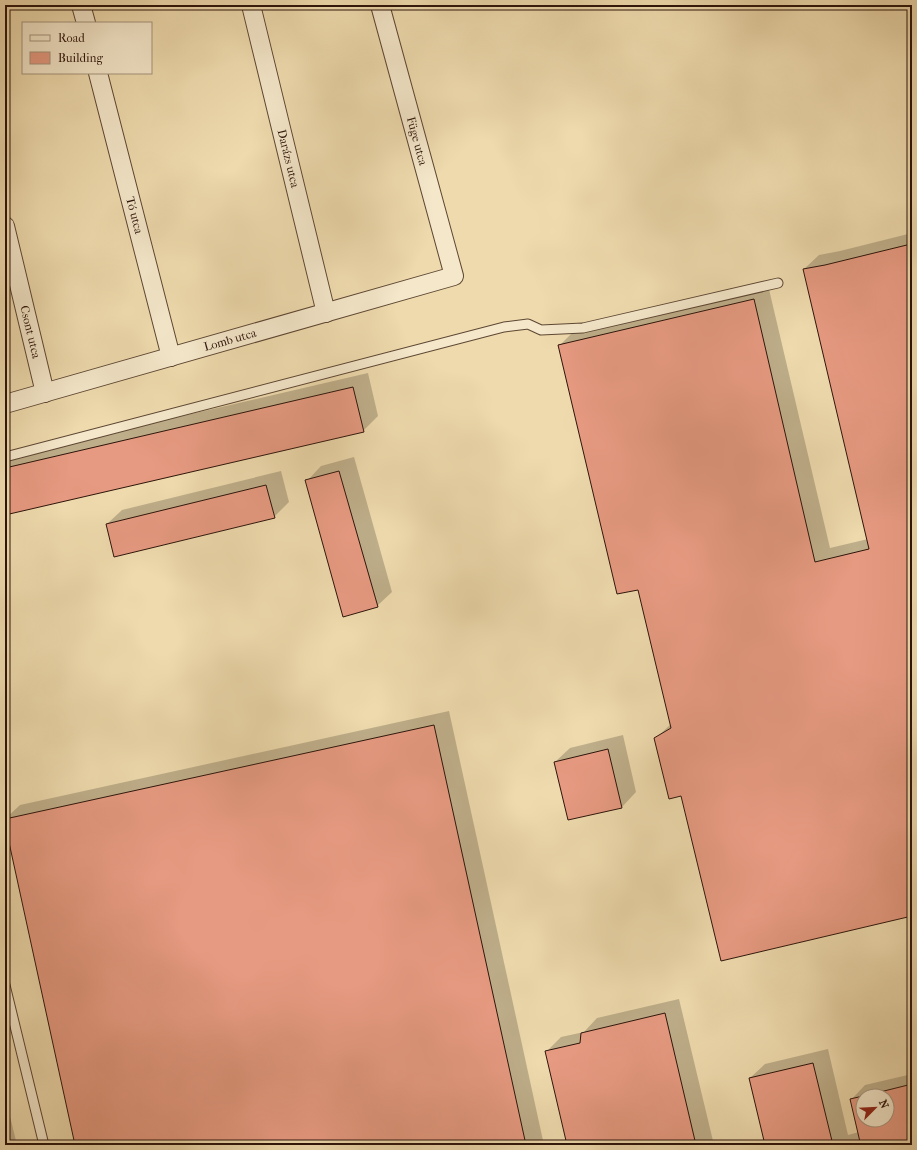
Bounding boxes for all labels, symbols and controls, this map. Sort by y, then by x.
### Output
legend [22,22,152,74]
text: Road [58,31,85,45]
text: Building [58,51,103,65]
street label: Füge utca [404,115,430,167]
street label: Darázs utca [275,128,302,190]
street label: Tó utca [123,195,146,236]
street label: Csont utca [17,304,44,360]
street label: Lomb utca [202,326,258,354]
north arrow [855,1088,895,1128]
text: N [876,1098,892,1111]

